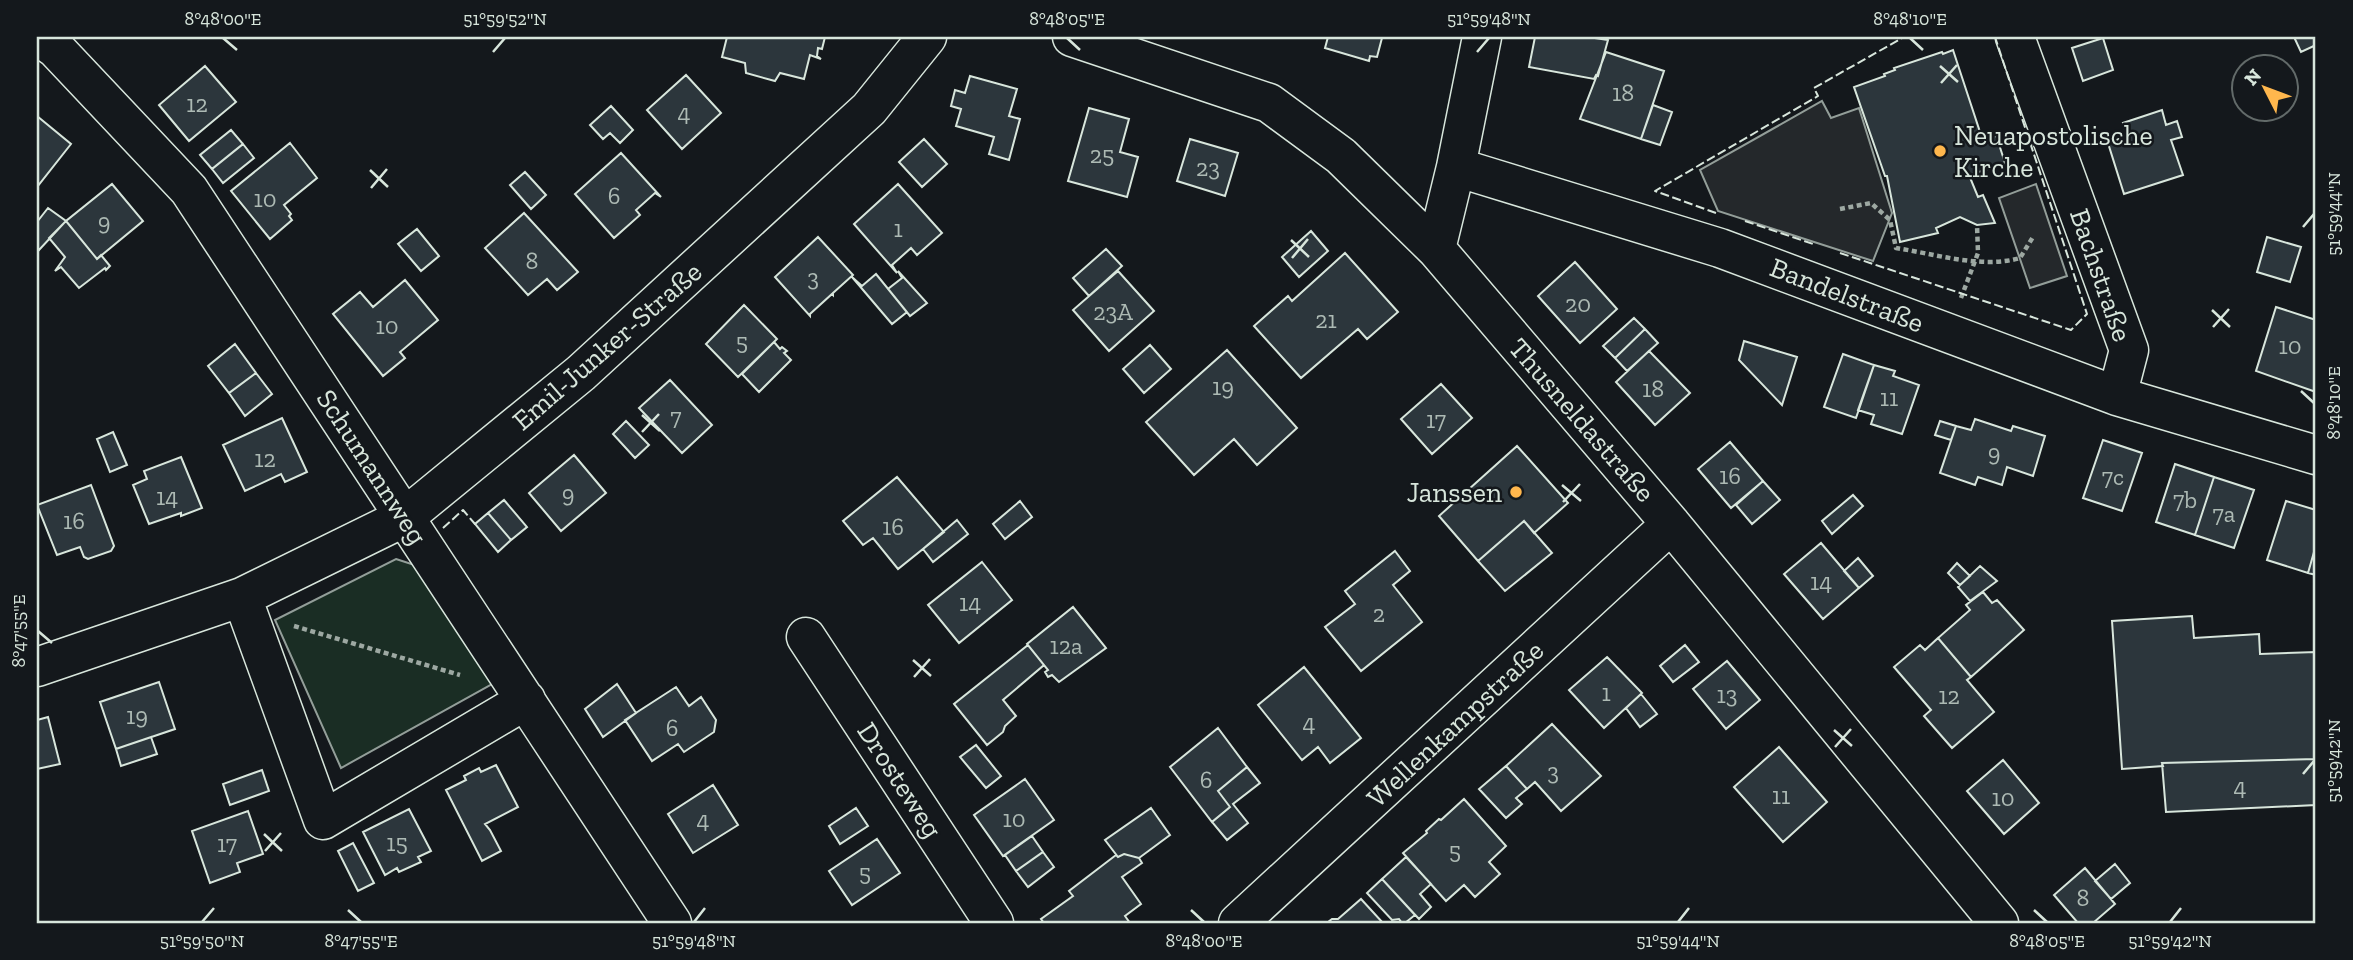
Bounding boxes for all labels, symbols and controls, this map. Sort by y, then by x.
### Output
text: 8°48'00"E [185,8,261,30]
text: 51°59'52"N [463,8,547,30]
text: 8°48'05"E [1029,8,1105,30]
text: 51°59'48"N [1447,8,1531,30]
text: 8°48'10"E [1873,8,1947,30]
north arrow [2230,52,2300,122]
text: N [2239,64,2266,90]
house number: 18 [1612,78,1634,107]
house number: 12 [186,89,208,118]
house number: 4 [678,98,691,127]
place label: Neuapostolische Kirche [1954,119,2153,184]
house number: 25 [1090,140,1114,169]
marker: Neuapostolische Kirche [1932,143,1948,159]
house number: 23 [1196,153,1220,182]
text: 51°59'44"N [2323,172,2345,256]
house number: 6 [608,181,620,210]
house number: 10 [253,184,277,213]
street label: Bachstraße [2063,204,2139,346]
house number: 9 [98,207,110,236]
house number: 1 [893,214,903,243]
house number: 8 [526,246,538,275]
street label: Bandelstraße [1766,251,1928,339]
street label: Emil-Junker-Straße [506,255,708,437]
house number: 3 [807,263,819,292]
house number: 20 [1565,289,1591,318]
house number: 23A [1093,297,1133,326]
house number: 21 [1315,305,1337,334]
house number: 10 [375,311,399,340]
house number: 5 [736,327,748,356]
street label: Thusneldastraße [1502,331,1662,509]
house number: 10 [2278,331,2302,360]
text: 8°48'10"E [2323,366,2345,440]
house number: 19 [1212,372,1234,401]
house number: 18 [1642,374,1664,403]
street label: Schumannweg [310,383,434,551]
house number: 11 [1880,383,1898,412]
house number: 7 [670,402,682,431]
house number: 17 [1426,405,1446,434]
house number: 9 [1988,438,2000,467]
house number: 12 [254,444,276,473]
house number: 16 [1719,461,1741,490]
house number: 7c [2102,462,2124,491]
place label: Janssen [1407,476,1502,509]
house number: 9 [562,479,574,508]
house number: 14 [156,482,178,511]
marker: Janssen [1508,484,1524,500]
house number: 7b [2173,485,2197,514]
house number: 7a [2213,499,2236,528]
house number: 16 [63,506,85,535]
house number: 16 [882,512,904,541]
house number: 14 [1810,567,1832,596]
house number: 14 [959,588,981,617]
text: 8°47'55"E [8,594,30,668]
house number: 2 [1373,599,1385,628]
house number: 12a [1049,631,1083,660]
street label: Wellenkampstraße [1360,634,1550,814]
house number: 1 [1601,678,1611,707]
house number: 13 [1717,680,1737,709]
house number: 12 [1938,681,1960,710]
house number: 19 [126,701,148,730]
house number: 4 [1303,708,1316,737]
house number: 6 [666,713,678,742]
street label: Drosteweg [850,716,950,844]
text: 51°59'42"N [2323,719,2345,803]
house number: 3 [1547,757,1559,786]
house number: 6 [1200,765,1212,794]
house number: 4 [2234,772,2247,801]
house number: 11 [1772,781,1790,810]
house number: 10 [1991,783,2015,812]
house number: 10 [1002,804,1026,833]
house number: 4 [697,805,710,834]
house number: 15 [386,828,408,857]
house number: 17 [217,829,237,858]
house number: 5 [1449,836,1461,865]
house number: 5 [859,858,871,887]
house number: 8 [2077,883,2089,912]
text: 51°59'50"N [160,930,244,952]
text: 8°47'55"E [324,930,398,952]
text: 51°59'48"N [652,930,736,952]
text: 8°48'00"E [1166,930,1242,952]
text: 51°59'44"N [1636,930,1720,952]
text: 8°48'05"E [2009,930,2085,952]
text: 51°59'42"N [2128,930,2212,952]

